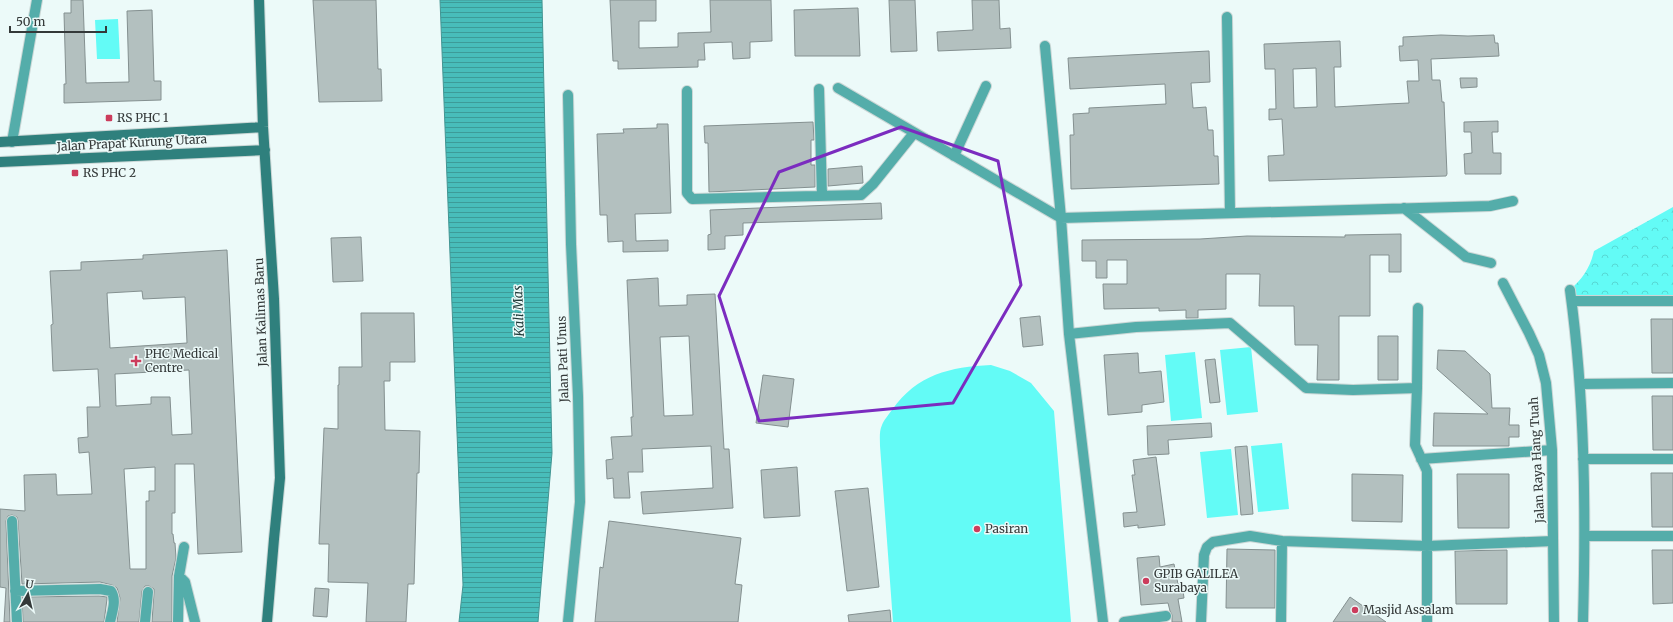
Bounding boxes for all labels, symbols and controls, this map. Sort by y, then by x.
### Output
scale bar [10,8,106,34]
text: 50 m [16,14,45,29]
place label: RS PHC 1 [117,110,169,125]
marker: RS PHC 1 [104,113,114,123]
street label: Jalan Prapat Kurung Utara [55,131,208,154]
place label: RS PHC 2 [83,165,136,180]
marker: RS PHC 2 [70,168,80,178]
street label: Jalan Kalimas Baru [251,257,270,368]
water label: Kali Mas [509,284,528,338]
street label: Jalan Pati Unus [553,315,572,404]
place label: PHC Medical Centre [145,346,219,375]
marker: PHC Medical Centre [130,355,142,367]
street label: Jalan Raya Hang Tuah [1526,396,1547,525]
place label: Pasiran [985,521,1028,536]
marker: Pasiran [972,524,982,534]
place label: GPIB GALILEA Surabaya [1154,566,1239,595]
north arrow [8,574,48,614]
marker: GPIB GALILEA Surabaya [1141,576,1151,586]
text: U [24,577,35,592]
place label: Masjid Assalam [1363,602,1454,617]
marker: Masjid Assalam [1350,605,1360,615]

